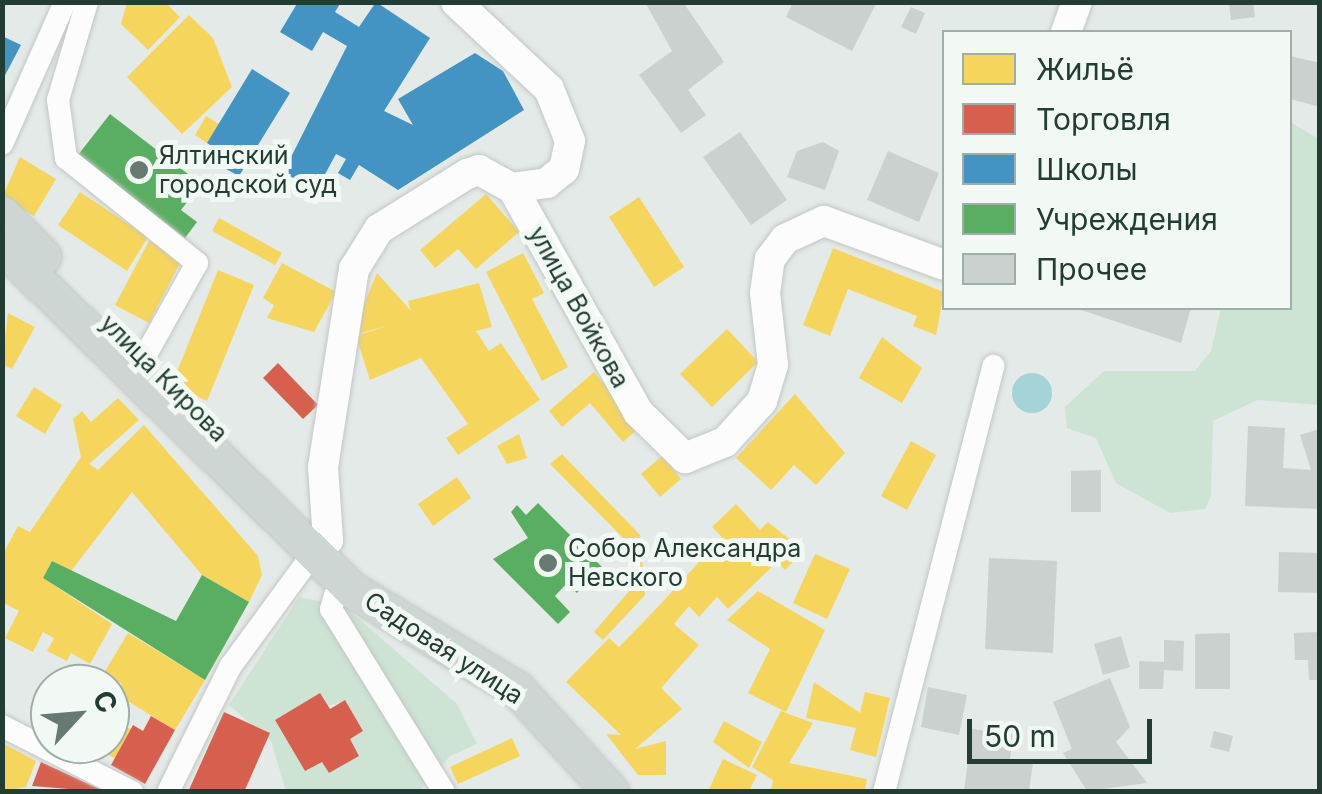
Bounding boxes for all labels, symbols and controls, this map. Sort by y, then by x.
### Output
legend [942,30,1292,310]
text: Жильё [1036,51,1134,87]
text: Торговля [1036,101,1171,137]
place label: Ялтинский городской суд [159,141,337,200]
text: Школы [1036,151,1138,187]
marker: Ялтинский городской суд [128,159,150,181]
text: Учреждения [1036,201,1218,237]
street label: улица Войкова [522,221,636,393]
text: Прочее [1036,251,1147,287]
street label: улица Кирова [94,308,234,448]
place label: Собор Александра Невского [568,534,801,593]
marker: Собор Александра Невского [537,552,559,574]
street label: Садовая улица [359,586,529,710]
north arrow [30,664,130,764]
text: С [85,685,125,718]
scale bar [972,699,1157,761]
text: 50 m [984,718,1056,754]

